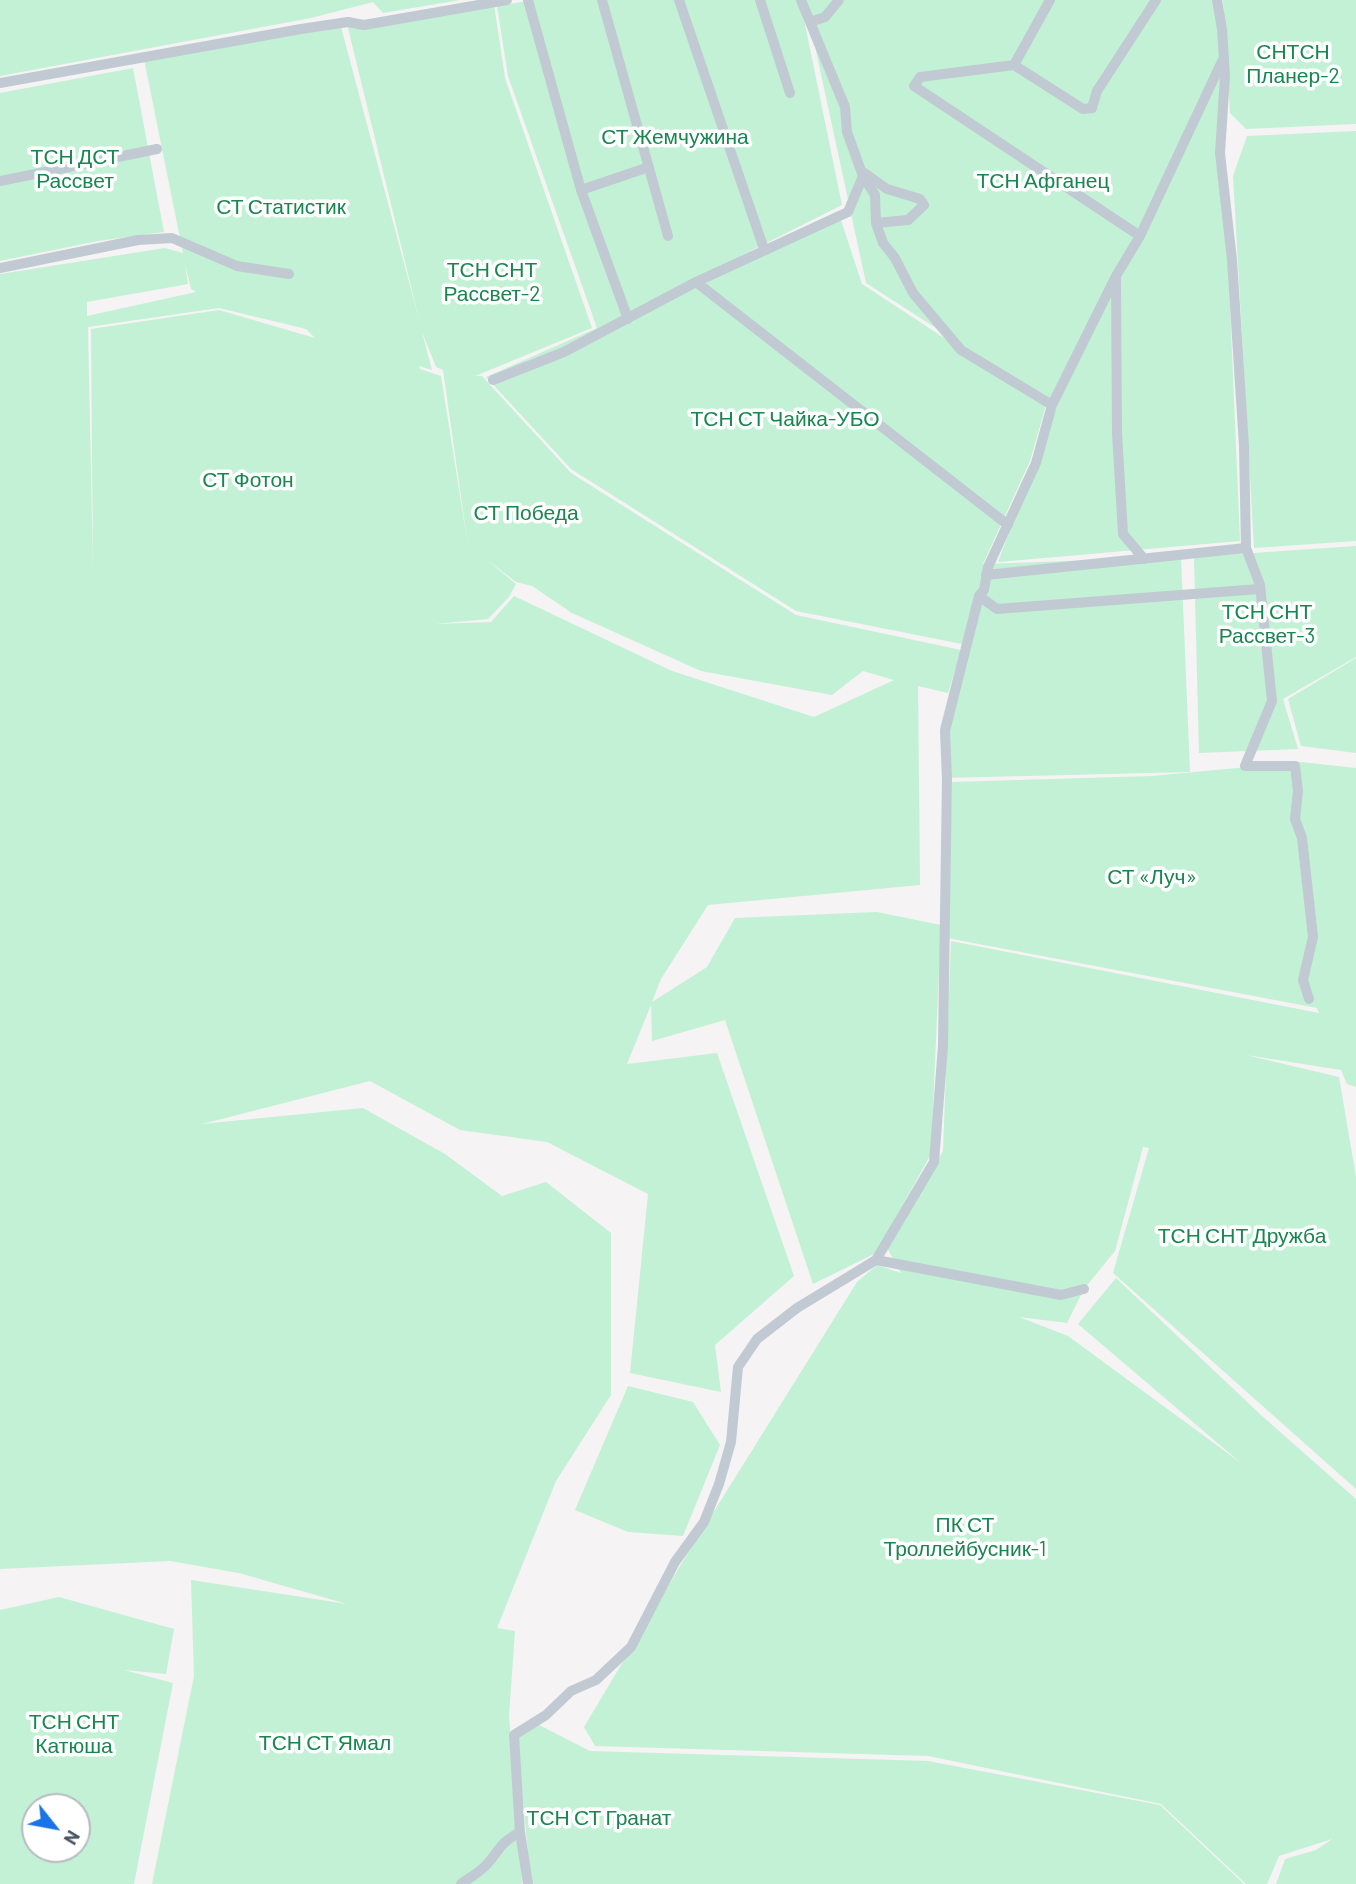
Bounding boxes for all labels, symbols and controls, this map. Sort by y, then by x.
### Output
park label: СНТСН Планер-2 [1246,39,1340,89]
park label: СТ Жемчужина [601,124,749,150]
park label: ТСН ДСТ Рассвет [31,144,119,194]
park label: ТСН Афганец [976,168,1110,194]
park label: СТ Статистик [216,194,346,220]
park label: ТСН СНТ Рассвет-2 [443,257,541,307]
park label: ТСН СТ Чайка-УБО [690,406,880,432]
park label: СТ Фотон [202,467,294,493]
park label: СТ Победа [473,500,579,526]
park label: ТСН СНТ Рассвет-3 [1219,599,1315,649]
park label: СТ «Луч» [1107,864,1197,890]
park label: ТСН СНТ Дружба [1158,1223,1326,1249]
park label: ПК СТ Троллейбусник-1 [884,1512,1046,1562]
park label: ТСН СНТ Катюша [29,1709,119,1759]
park label: ТСН СТ Ямал [259,1730,391,1756]
north arrow [21,1793,91,1863]
park label: ТСН СТ Гранат [527,1805,671,1831]
text: N [60,1827,86,1849]

